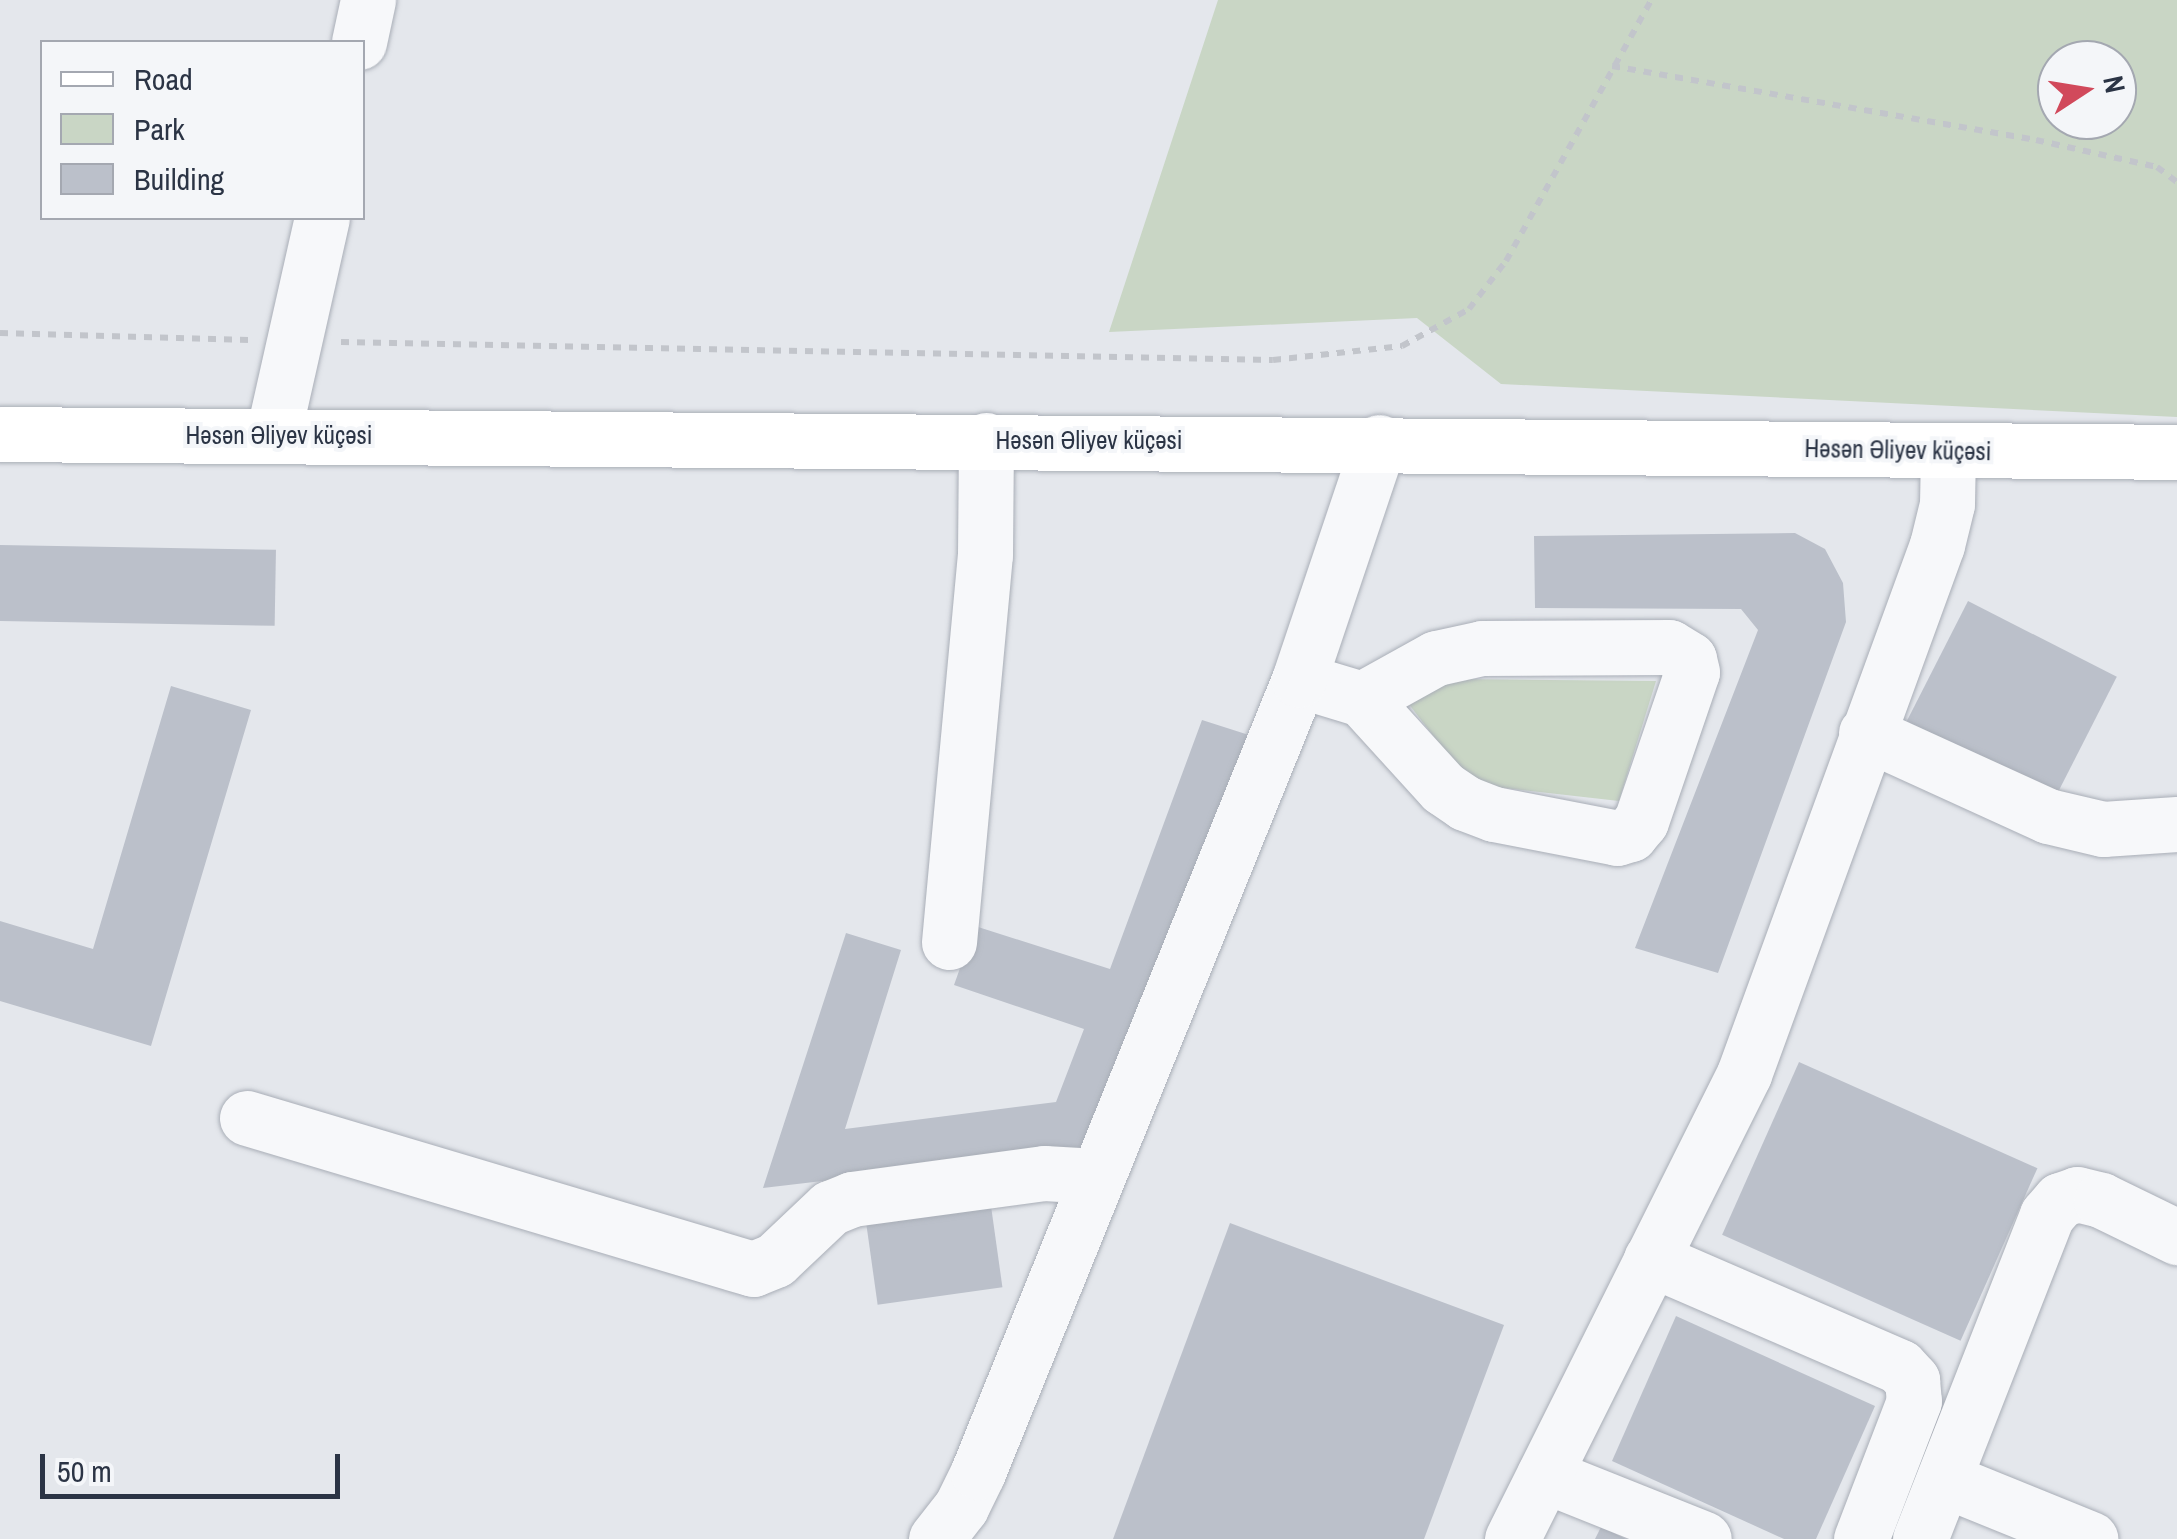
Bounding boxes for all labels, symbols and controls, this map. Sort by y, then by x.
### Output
legend [40,40,365,220]
north arrow [2037,40,2137,140]
text: Road [134,59,193,99]
text: N [2094,72,2135,96]
text: Park [134,109,185,149]
text: Building [134,159,224,199]
street label: Həsən Əliyev küçəsi [185,420,373,450]
street label: Həsən Əliyev küçəsi [995,425,1183,455]
street label: Həsən Əliyev küçəsi [1804,433,1992,467]
scale bar [45,1434,345,1496]
text: 50 m [57,1451,112,1491]

